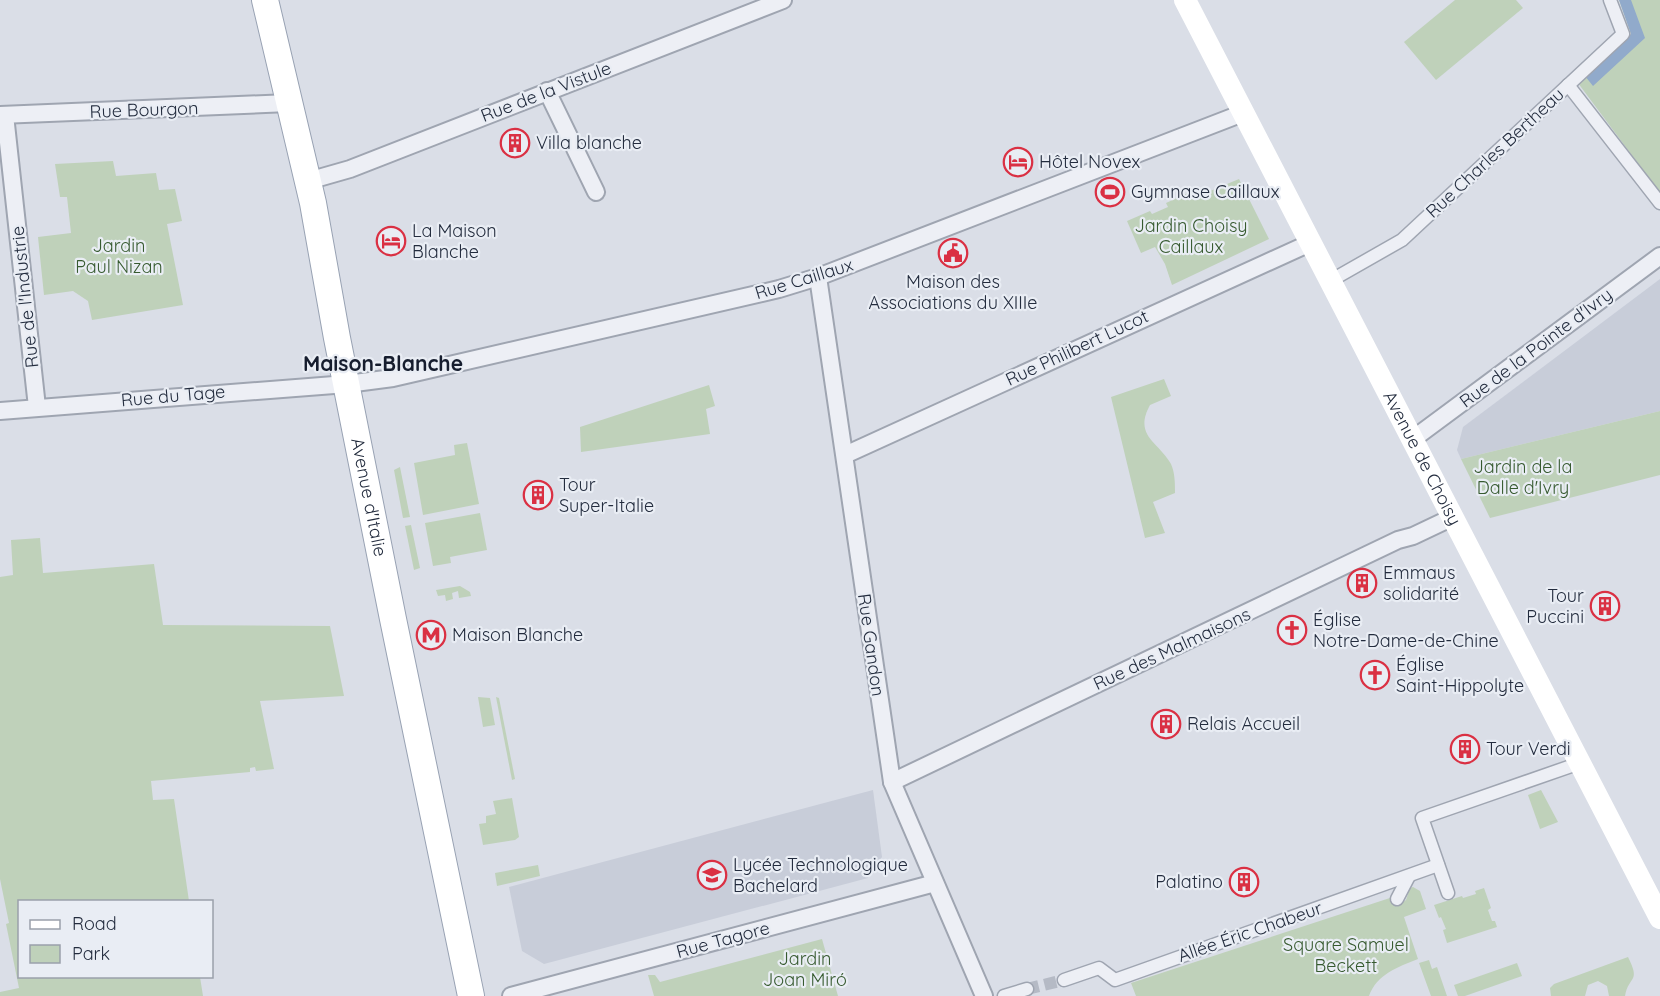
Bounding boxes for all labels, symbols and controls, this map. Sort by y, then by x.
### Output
street label: Rue de la Vistule [477,56,614,127]
street label: Rue Charles Bertheau [1421,83,1569,223]
street label: Rue Bourgon [89,96,199,123]
building icon: Villa blanche [499,127,531,159]
place label: Villa blanche [536,131,642,154]
hotel icon: Hôtel Novex [1002,146,1034,178]
place label: Hôtel Novex [1039,150,1140,173]
sports icon: Gymnase Caillaux [1094,176,1126,208]
place label: Gymnase Caillaux [1131,180,1280,203]
park label: Jardin Choisy Caillaux [1134,214,1248,258]
place label: La Maison Blanche [412,219,497,263]
street label: Rue de l'Industrie [6,225,43,369]
hotel icon: La Maison Blanche [375,225,407,257]
park label: Jardin Paul Nizan [75,234,163,278]
public building icon: Maison des Associations du XIIIe [937,237,969,269]
street label: Rue Caillaux [752,253,856,304]
place label: Maison des Associations du XIIIe [868,270,1038,314]
street label: Rue de la Pointe d'Ivry [1455,283,1617,413]
street label: Rue Philibert Lucot [1002,304,1152,391]
district label: Maison-Blanche [303,350,463,376]
street label: Rue du Tage [120,379,226,412]
street label: Avenue de Choisy [1378,387,1467,529]
street label: Avenue d'Italie [346,436,392,558]
park label: Jardin de la Dalle d'Ivry [1474,455,1572,499]
place label: Tour Super-Italie [559,473,654,517]
building icon: Tour Super-Italie [522,479,554,511]
place label: Emmaus solidarité [1383,561,1459,605]
building icon: Emmaus solidarité [1346,567,1378,599]
place label: Tour Puccini [1526,584,1584,628]
building icon: Tour Puccini [1589,590,1621,622]
street label: Rue Gandon [853,592,890,698]
street label: Rue des Malmaisons [1089,602,1254,695]
place label: Église Notre-Dame-de-Chine [1313,608,1499,652]
church icon: Église Notre-Dame-de-Chine [1276,614,1308,646]
metro station icon: Maison Blanche [415,619,447,651]
place label: Maison Blanche [452,623,583,646]
place label: Église Saint-Hippolyte [1396,653,1524,697]
church icon: Église Saint-Hippolyte [1359,659,1391,691]
building icon: Relais Accueil [1150,708,1182,740]
place label: Relais Accueil [1187,712,1300,735]
building icon: Tour Verdi [1449,733,1481,765]
place label: Tour Verdi [1486,737,1571,760]
place label: Lycée Technologique Bachelard [733,853,908,897]
school or university icon: Lycée Technologique Bachelard [696,859,728,891]
building icon: Palatino [1228,866,1260,898]
place label: Palatino [1155,870,1223,893]
street label: Allée Éric Chabeur [1175,896,1325,967]
legend [18,900,213,978]
text: Road [72,912,117,935]
street label: Rue Tagore [674,916,772,963]
park label: Square Samuel Beckett [1283,933,1409,977]
text: Park [72,942,110,965]
park label: Jardin Joan Miró [763,947,847,991]

